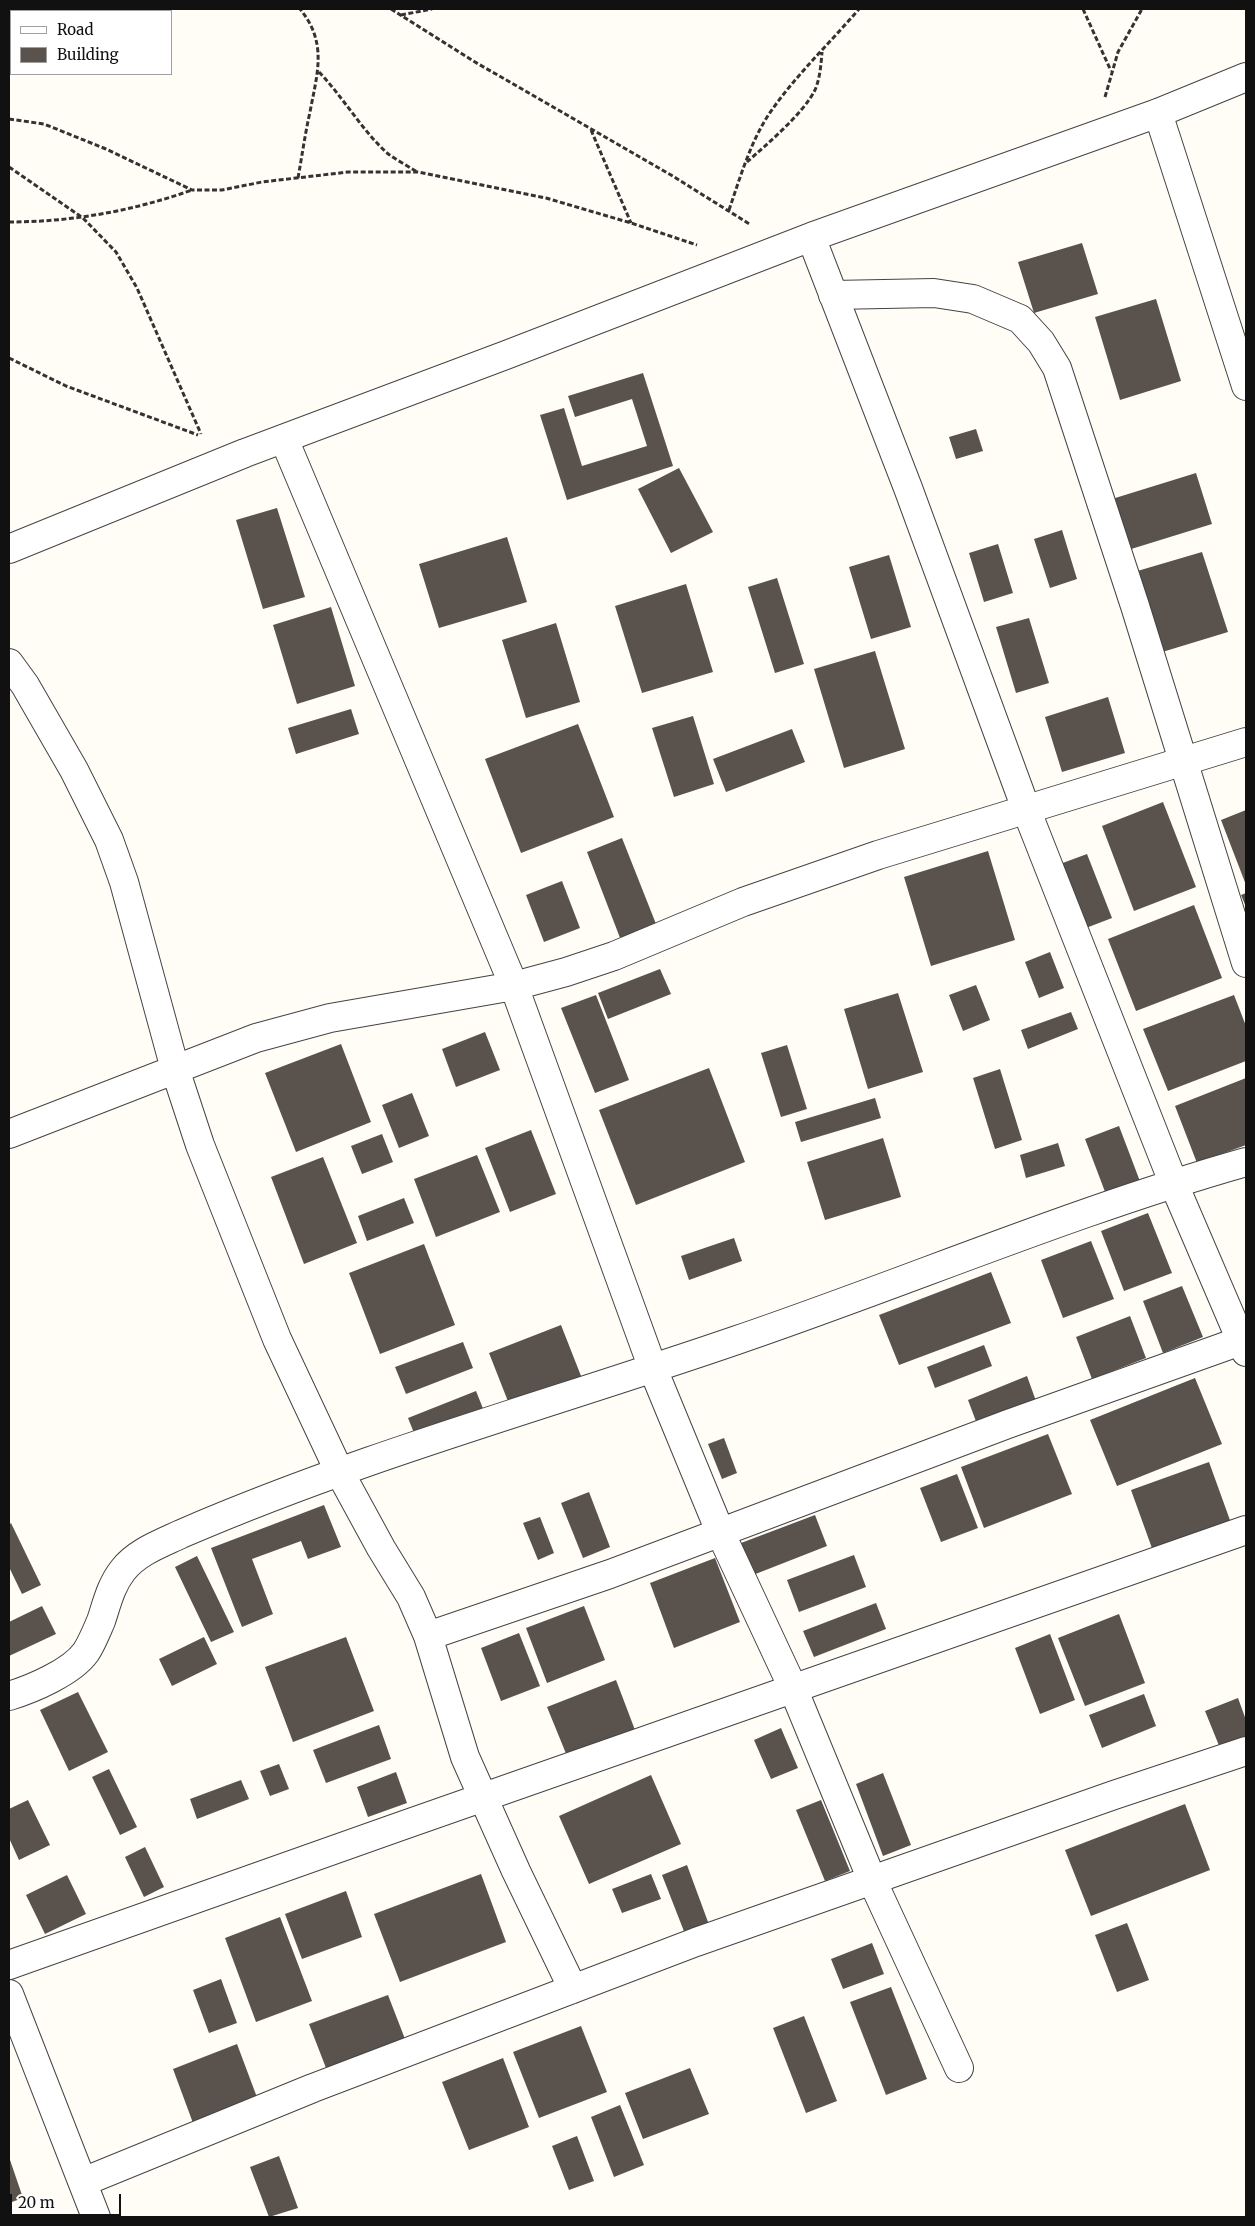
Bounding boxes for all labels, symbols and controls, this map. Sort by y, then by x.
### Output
legend [10,10,172,75]
text: Road [57,20,93,39]
text: Building [57,45,119,64]
scale bar [12,2184,124,2216]
text: 20 m [18,2193,55,2212]

